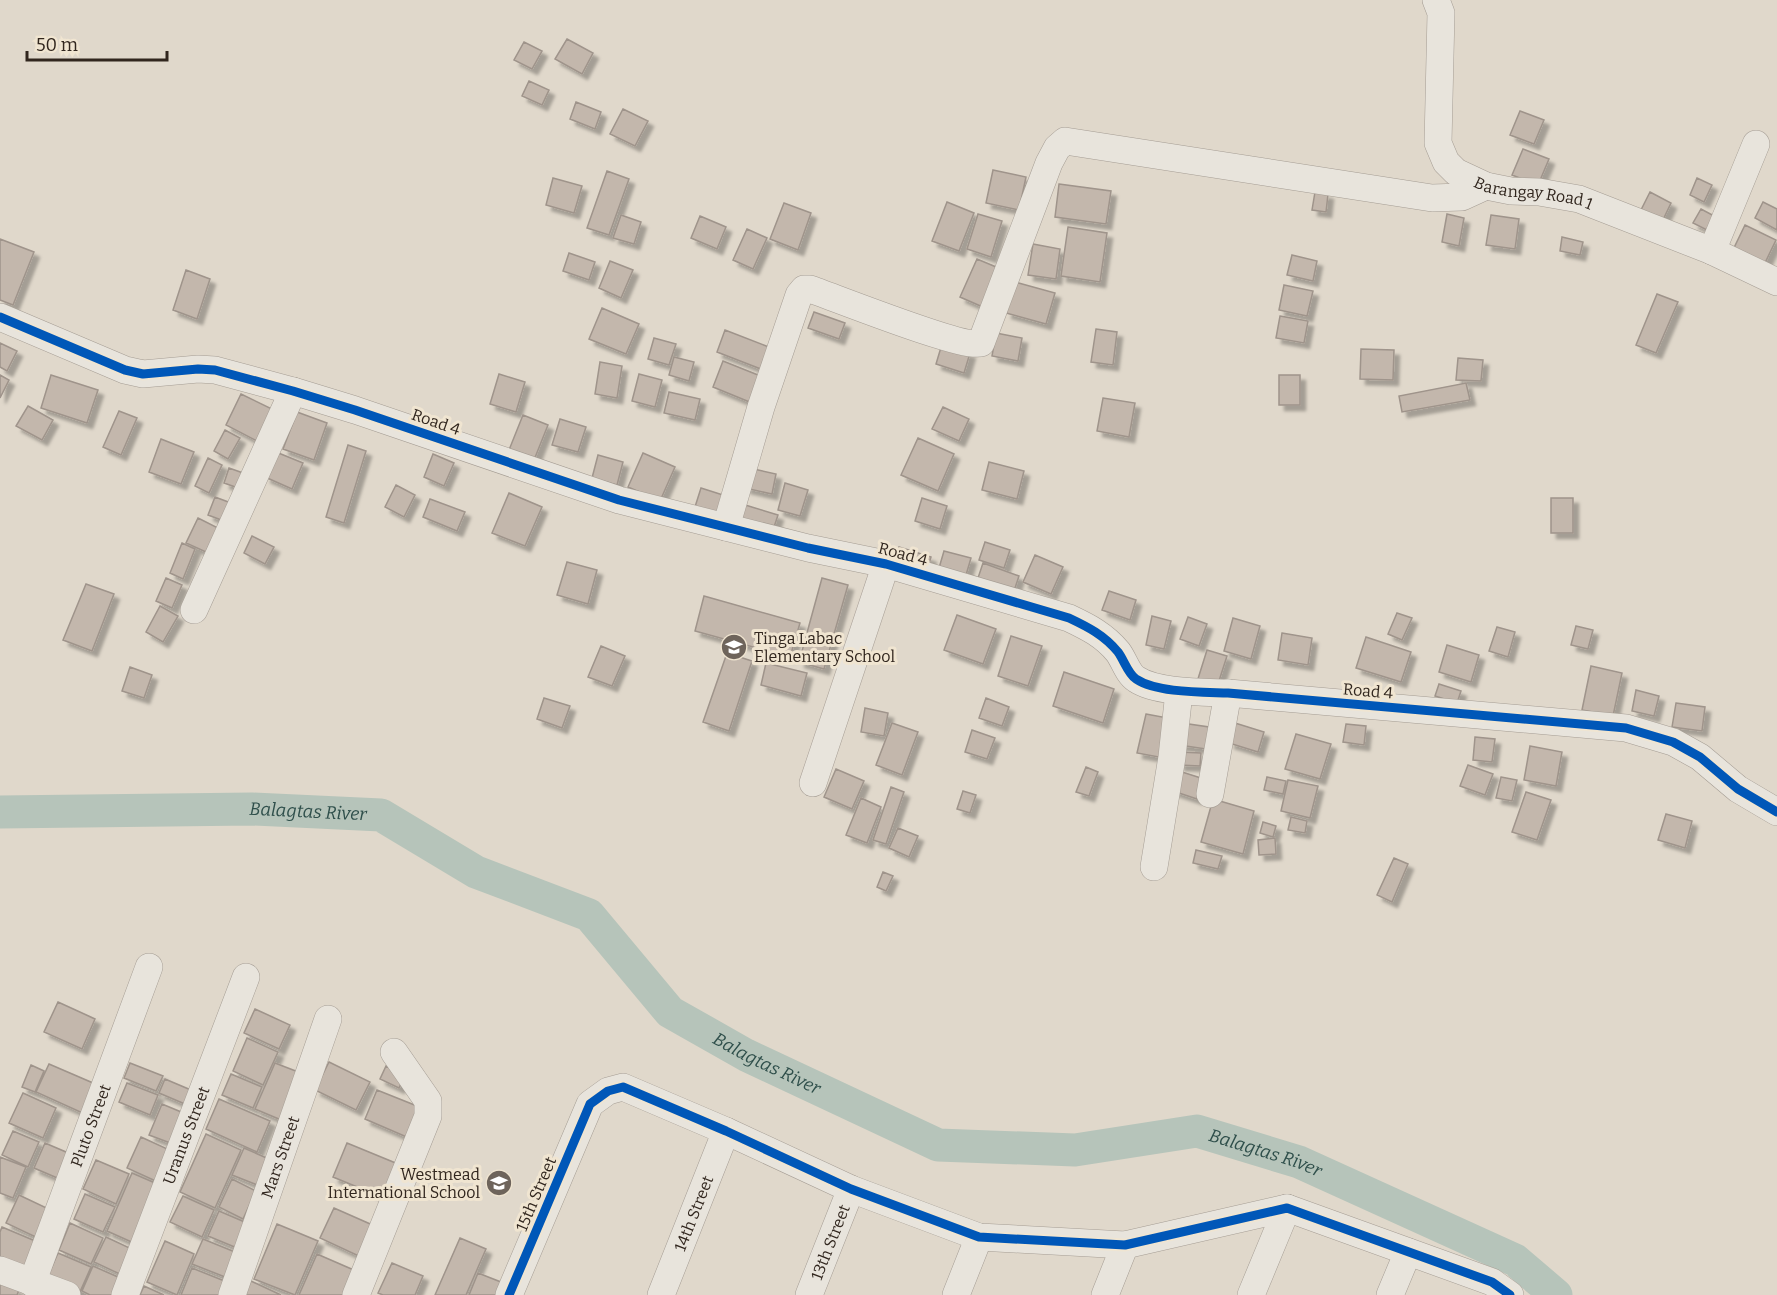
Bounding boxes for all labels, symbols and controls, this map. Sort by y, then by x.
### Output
scale bar [27,24,166,62]
text: 50 m [36,34,78,56]
street label: Barangay Road 1 [1471,172,1596,213]
street label: Road 4 [409,405,463,439]
street label: Road 4 [876,538,930,570]
place label: Tinga Labac Elementary School [754,629,895,666]
school or university icon: Tinga Labac Elementary School [719,632,749,662]
street label: Road 4 [1342,679,1394,703]
water label: Balagtas River [249,798,368,825]
water label: Balagtas River [709,1028,825,1100]
street label: Pluto Street [66,1081,114,1170]
street label: Uranus Street [159,1083,213,1187]
street label: Mars Street [257,1113,303,1201]
water label: Balagtas River [1206,1124,1326,1182]
street label: 15th Street [512,1154,560,1234]
place label: Westmead International School [327,1165,480,1202]
school or university icon: Westmead International School [484,1168,514,1198]
street label: 14th Street [670,1172,717,1254]
street label: 13th Street [807,1201,854,1282]

